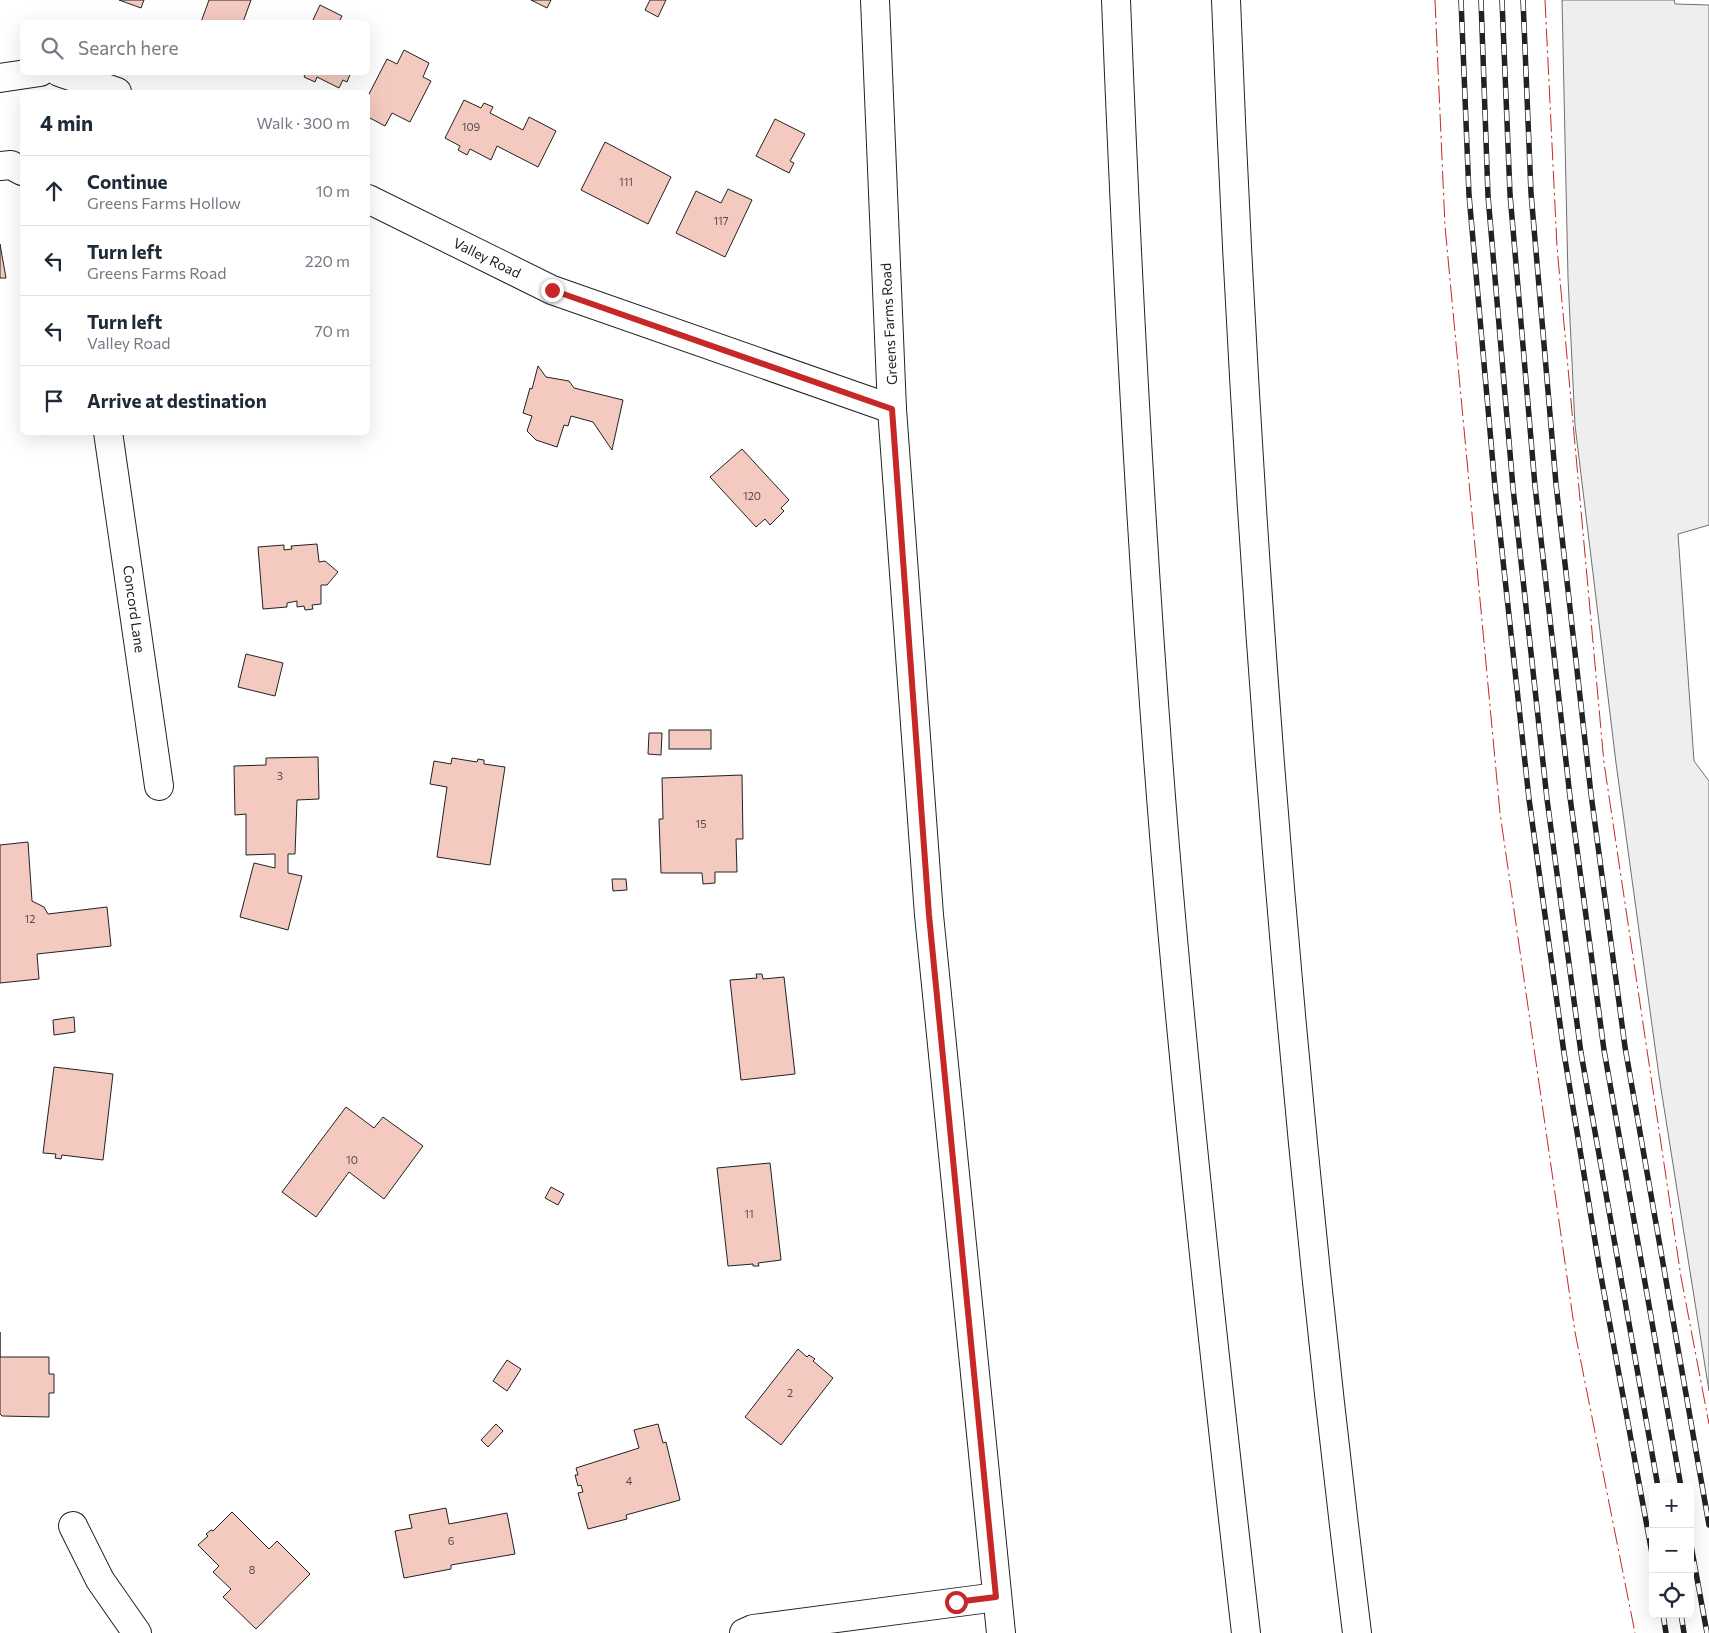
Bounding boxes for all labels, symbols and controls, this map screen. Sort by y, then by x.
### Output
search box [20,20,370,75]
icon: search [38,34,66,62]
text: Search here [78,36,178,59]
text: 4 min [40,110,93,135]
text: Walk · 300 m [256,113,350,132]
house number: 109 [462,120,481,133]
text: Continue [87,170,167,193]
house number: 111 [619,175,633,188]
icon: ahead [40,177,68,205]
text: 10 m [316,181,350,200]
text: Greens Farms Hollow [87,193,241,212]
house number: 117 [713,214,729,227]
street label: Valley Road [451,234,524,281]
text: Turn left [87,240,162,263]
icon: left [40,247,68,275]
text: 220 m [305,251,350,270]
text: Greens Farms Road [87,263,227,282]
street label: Greens Farms Road [877,263,900,385]
route end [541,279,564,302]
text: Turn left [87,310,162,333]
icon: left [40,317,68,345]
text: 70 m [314,321,350,340]
text: Valley Road [87,333,171,352]
icon: arrive [40,387,68,415]
text: Arrive at destination [87,389,267,412]
house number: 120 [743,489,761,502]
street label: Concord Lane [120,564,149,654]
house number: 3 [277,769,283,782]
house number: 15 [695,817,707,830]
house number: 12 [25,912,35,925]
house number: 10 [346,1153,358,1166]
house number: 11 [744,1207,754,1220]
house number: 2 [787,1386,793,1399]
house number: 4 [626,1474,633,1487]
map controls [1649,1483,1694,1618]
button: + [1649,1483,1694,1528]
button: − [1649,1528,1694,1573]
house number: 6 [448,1534,455,1547]
house number: 8 [249,1563,256,1576]
button: locate [1649,1573,1694,1618]
route start [945,1591,968,1614]

